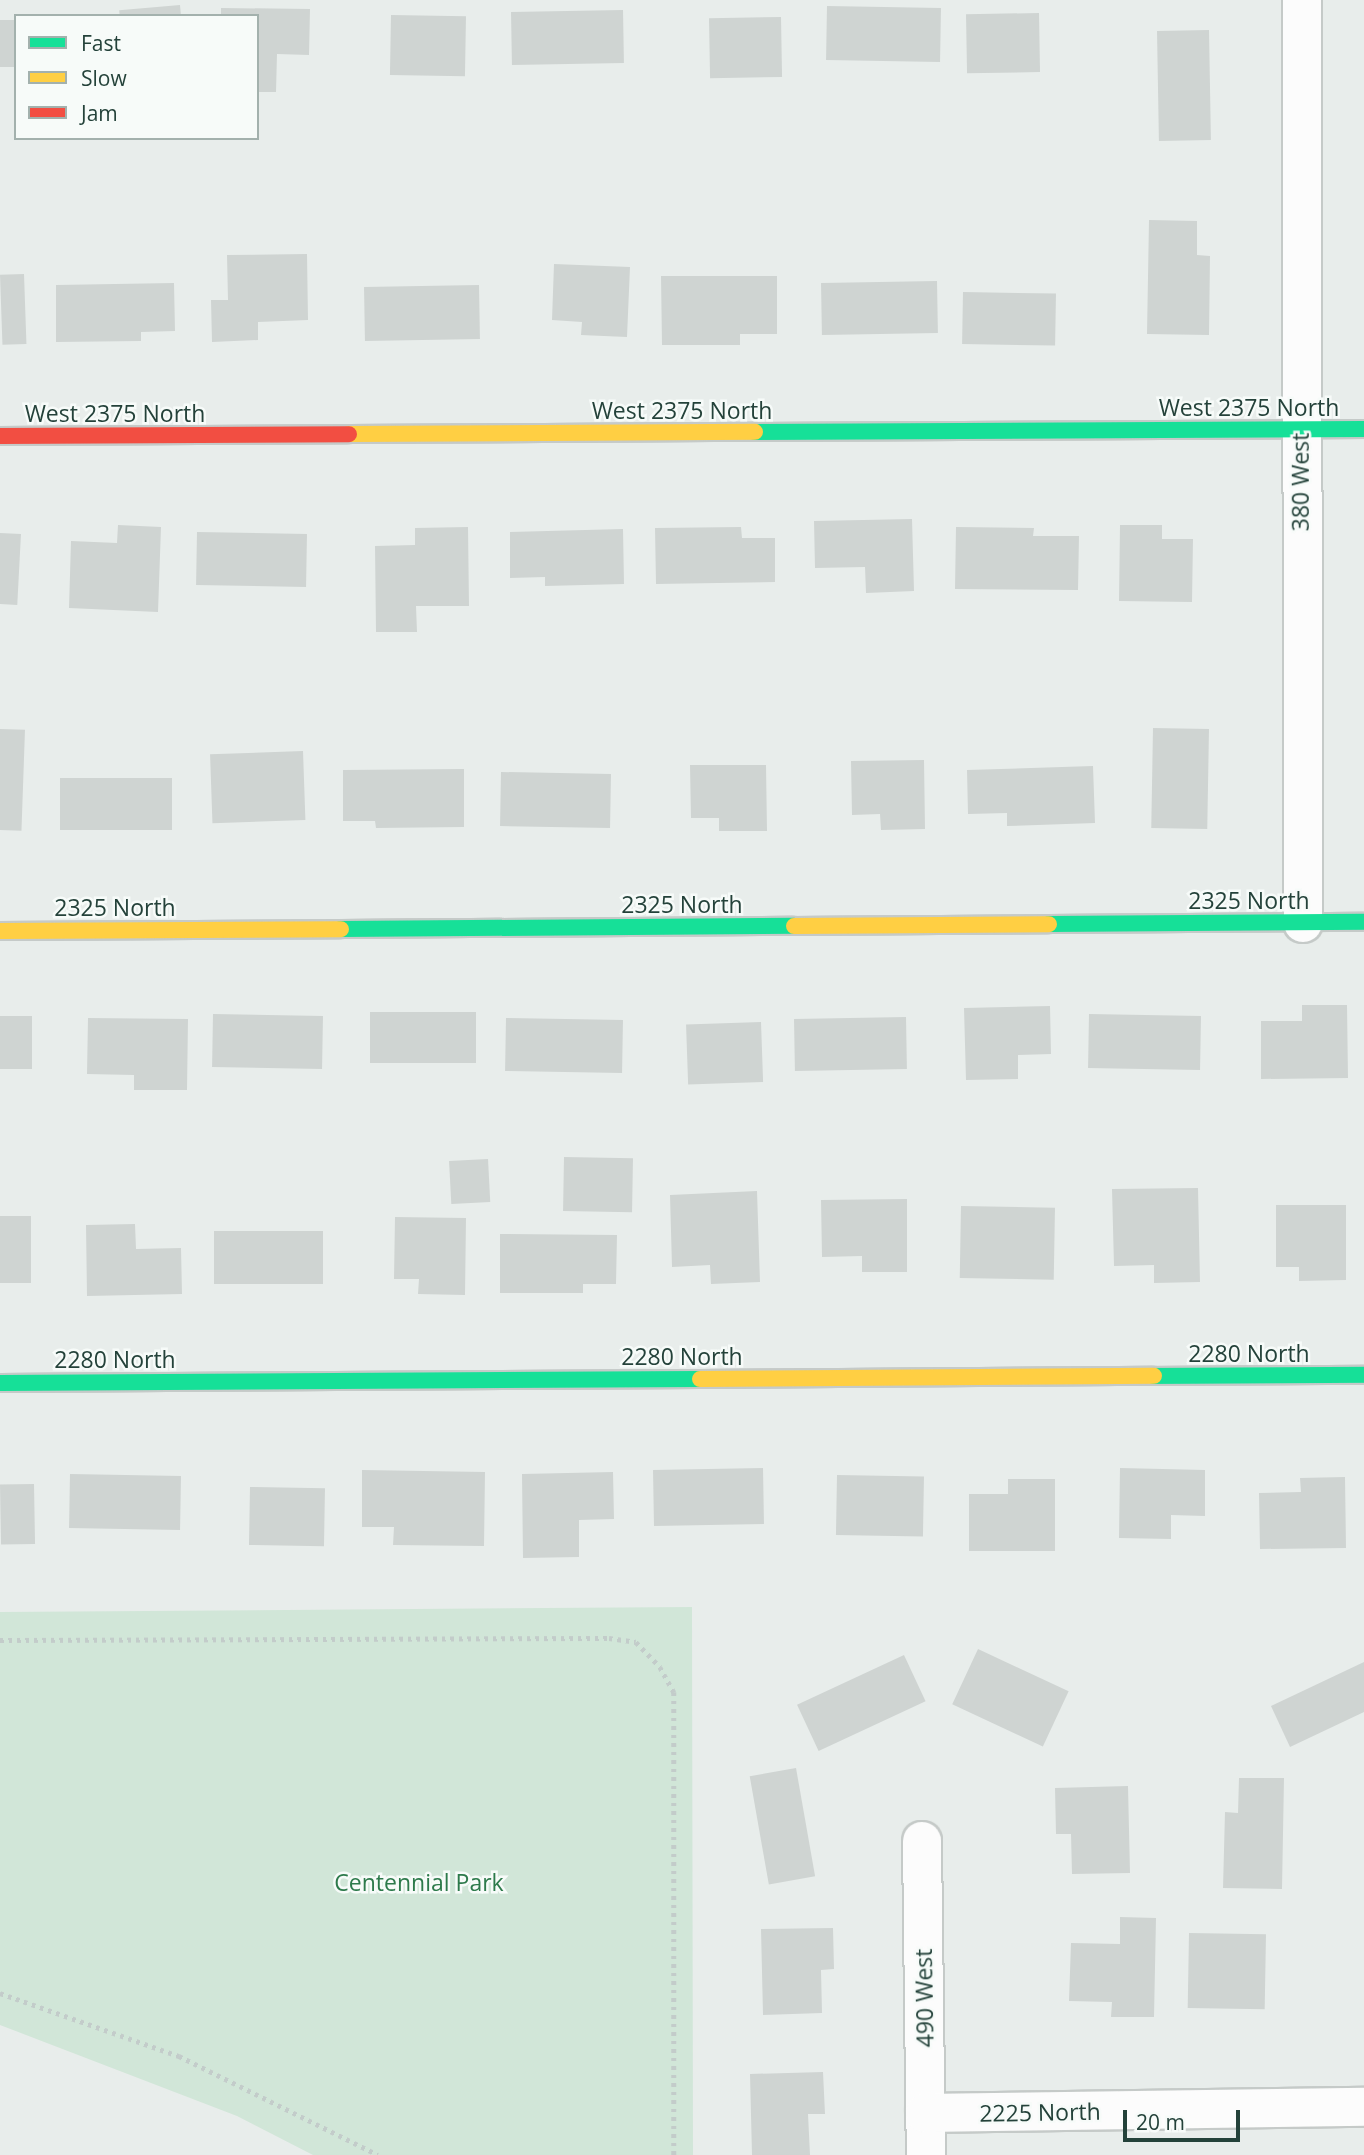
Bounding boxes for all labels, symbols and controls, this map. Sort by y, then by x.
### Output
legend [14,14,259,140]
text: Fast [81,29,121,57]
text: Slow [81,64,127,92]
text: Jam [81,99,118,127]
street label: West 2375 North [1159,393,1339,421]
street label: West 2375 North [592,396,772,424]
street label: West 2375 North [25,399,205,427]
street label: 380 West [1286,433,1314,531]
street label: 2325 North [1188,886,1310,914]
street label: 2325 North [621,890,743,918]
street label: 2325 North [54,893,176,921]
street label: 2280 North [1188,1339,1310,1367]
street label: 2280 North [621,1342,743,1370]
street label: 2280 North [54,1345,176,1373]
park label: Centennial Park [334,1868,504,1896]
street label: 490 West [909,1948,939,2048]
scale bar [1126,2096,1243,2140]
street label: 2225 North [979,2097,1101,2127]
text: 20 m [1136,2108,1185,2136]

